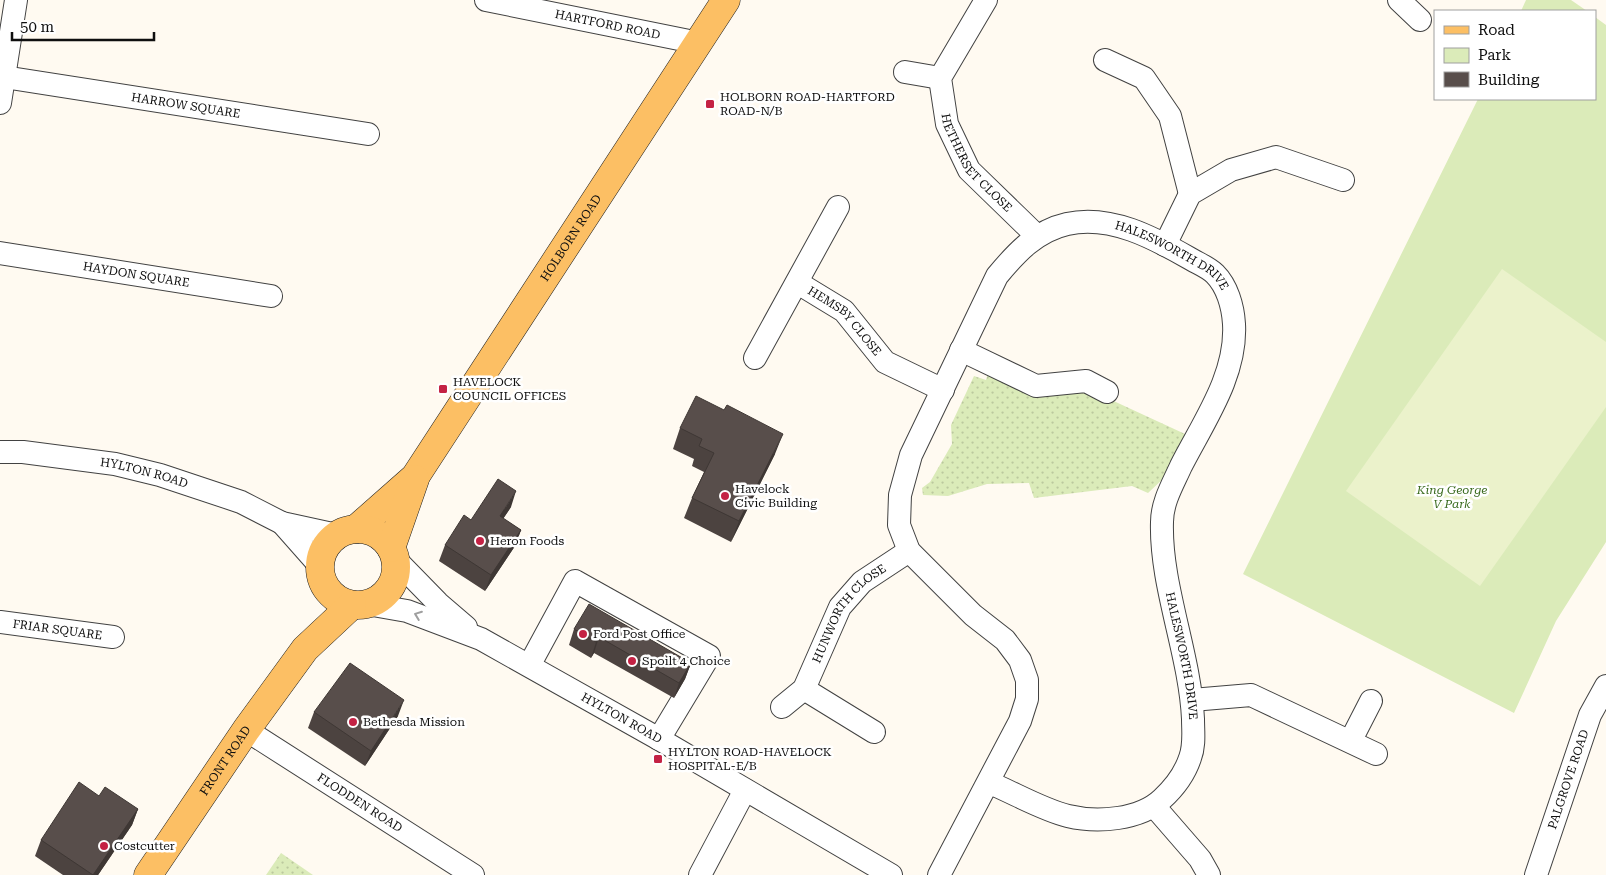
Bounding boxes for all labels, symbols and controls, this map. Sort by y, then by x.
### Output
street label: HARTFORD ROAD [554,7,661,42]
scale bar [12,10,155,42]
legend [1434,10,1596,100]
text: 50 m [20,18,55,36]
text: Road [1478,21,1515,39]
text: Park [1478,46,1512,64]
text: Building [1478,71,1540,89]
street label: HARROW SQUARE [130,90,241,121]
place label: HOLBORN ROAD-HARTFORD ROAD-N/B [720,90,895,118]
marker: HOLBORN ROAD-HARTFORD ROAD-N/B [704,98,716,110]
street label: HETHERSET CLOSE [939,113,1015,215]
street label: HOLBORN ROAD [537,192,604,284]
street label: HALESWORTH DRIVE [1113,218,1232,292]
street label: HAYDON SQUARE [82,259,191,290]
street label: HEMSBY CLOSE [805,284,884,359]
place label: HAVELOCK COUNCIL OFFICES [453,375,566,403]
marker: HAVELOCK COUNCIL OFFICES [437,383,449,395]
street label: HYLTON ROAD [99,455,190,491]
place label: Havelock Civic Building [735,482,817,510]
park label: King George V Park [1416,483,1487,511]
marker: Havelock Civic Building [719,490,731,502]
place label: Heron Foods [490,534,565,548]
marker: Heron Foods [474,535,486,547]
street label: HUNWORTH CLOSE [809,561,888,665]
street label: HALESWORTH DRIVE [1163,591,1200,720]
one-way arrow [415,611,423,621]
street label: FRIAR SQUARE [12,617,103,643]
place label: Ford Post Office [593,627,686,641]
marker: Ford Post Office [577,628,589,640]
place label: Spoilt 4 Choice [642,654,731,668]
marker: Spoilt 4 Choice [626,655,638,667]
street label: HYLTON ROAD [579,690,664,746]
place label: Bethesda Mission [363,715,465,729]
marker: Bethesda Mission [347,716,359,728]
street label: FRONT ROAD [197,723,254,798]
street label: PALGROVE ROAD [1545,728,1592,831]
place label: HYLTON ROAD-HAVELOCK HOSPITAL-E/B [668,745,832,773]
marker: HYLTON ROAD-HAVELOCK HOSPITAL-E/B [652,753,664,765]
street label: FLODDEN ROAD [315,770,405,835]
place label: Costcutter [114,839,175,853]
marker: Costcutter [98,840,110,852]

